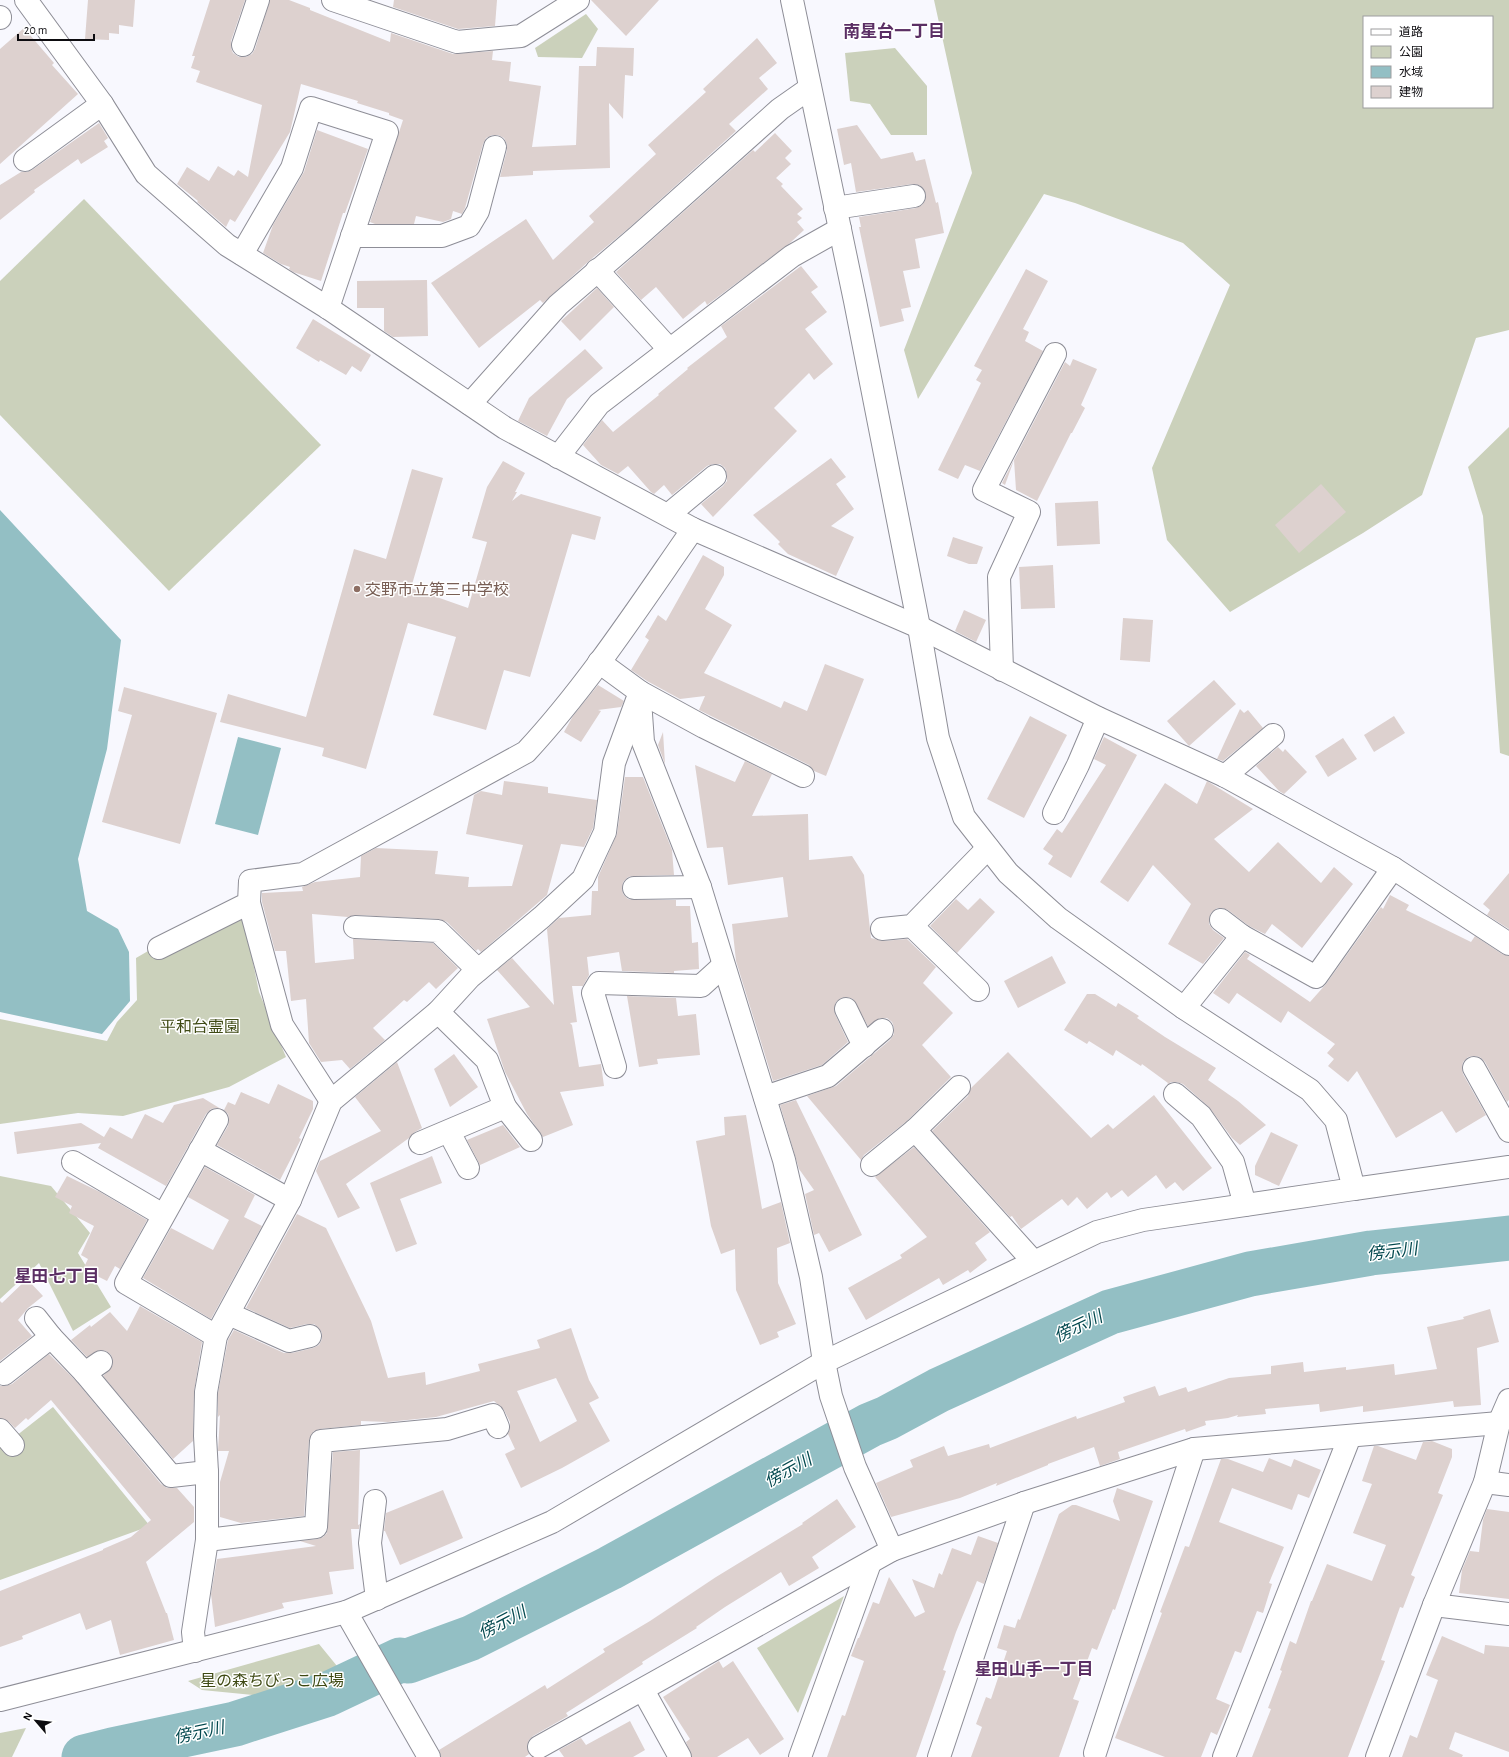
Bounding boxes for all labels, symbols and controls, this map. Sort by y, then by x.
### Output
scale bar [18,16,94,42]
legend [1363,16,1493,108]
district label: 南星台一丁目 [843,22,945,40]
text: 20 m [24,24,47,36]
text: 道路 [1399,25,1423,38]
text: 公園 [1399,46,1423,58]
text: 水域 [1399,66,1423,78]
text: 建物 [1399,85,1423,98]
place label: 交野市立第三中学校 [365,581,509,598]
marker: 交野市立第三中学校 [352,584,362,594]
park label: 平和台霊園 [160,1018,240,1035]
water label: 傍示川 [1366,1239,1420,1263]
district label: 星田七丁目 [15,1268,100,1285]
water label: 傍示川 [1051,1306,1107,1345]
water label: 傍示川 [761,1449,816,1490]
water label: 傍示川 [475,1601,531,1642]
district label: 星田山手一丁目 [975,1660,1094,1678]
park label: 星の森ちびっこ広場 [200,1672,344,1689]
north arrow [16,1701,56,1741]
text: N [21,1711,34,1723]
water label: 傍示川 [172,1717,228,1746]

